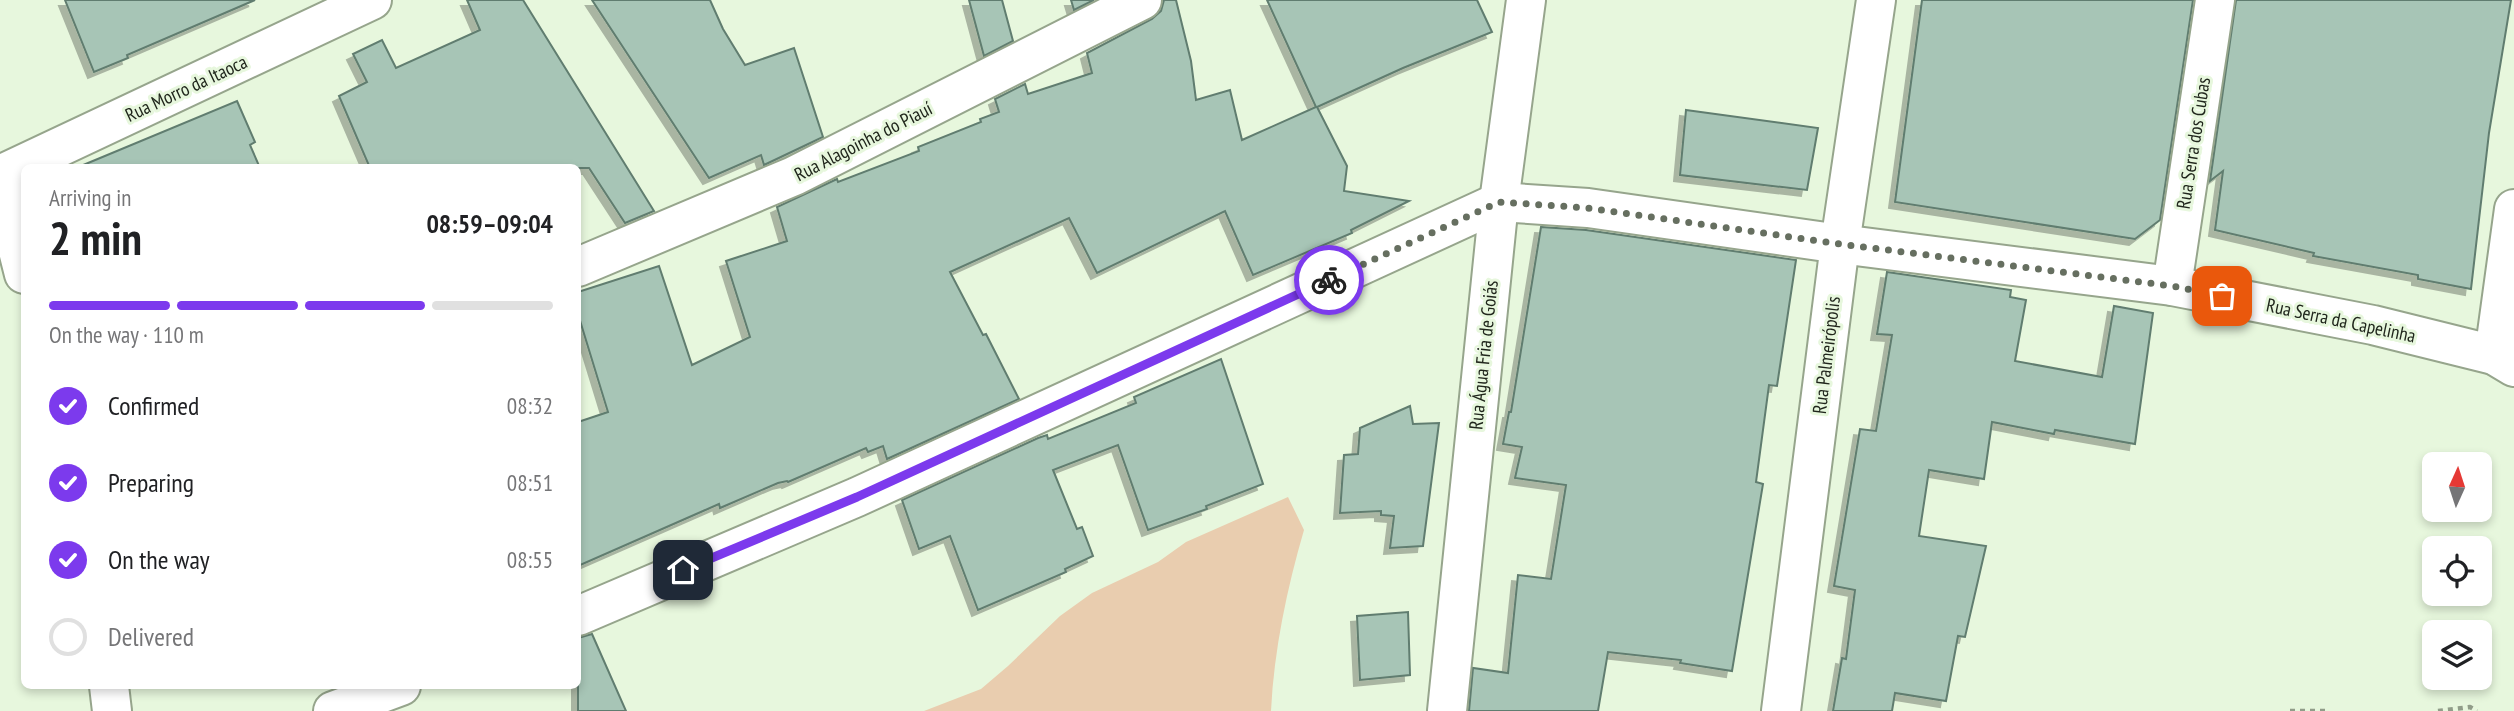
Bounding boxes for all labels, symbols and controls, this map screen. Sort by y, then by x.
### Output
street label: Rua Morro da Itaoca [121,49,251,127]
street label: Rua Serra dos Cubas [2171,76,2215,210]
street label: Rua Alagoinha do Piauí [790,96,936,186]
text: Arriving in [49,183,131,212]
text: 08:59–09:04 [426,207,553,240]
text: 2 min [49,208,142,268]
courier [1294,245,1364,315]
icon: bike [1310,261,1348,299]
pin [2192,266,2252,326]
icon: bag [2203,277,2241,315]
street label: Rua Água Fria de Goiás [1463,279,1503,431]
street label: Rua Serra da Capelinha [2264,292,2418,348]
street label: Rua Palmeirópolis [1807,295,1845,415]
text: On the way · 110 m [49,320,204,349]
icon: check [49,387,87,425]
text: Confirmed [108,389,199,422]
text: 08:32 [507,391,553,420]
north arrow [2422,452,2492,522]
map controls [2422,452,2492,690]
icon: check [49,464,87,502]
text: Preparing [108,466,194,499]
text: 08:51 [507,468,553,497]
button: locate [2422,536,2492,606]
pin [653,540,713,600]
icon: check [49,541,87,579]
text: On the way [108,543,210,576]
text: 08:55 [507,545,553,574]
icon: home [664,551,702,589]
text: Delivered [108,620,194,653]
button: layers [2422,620,2492,690]

